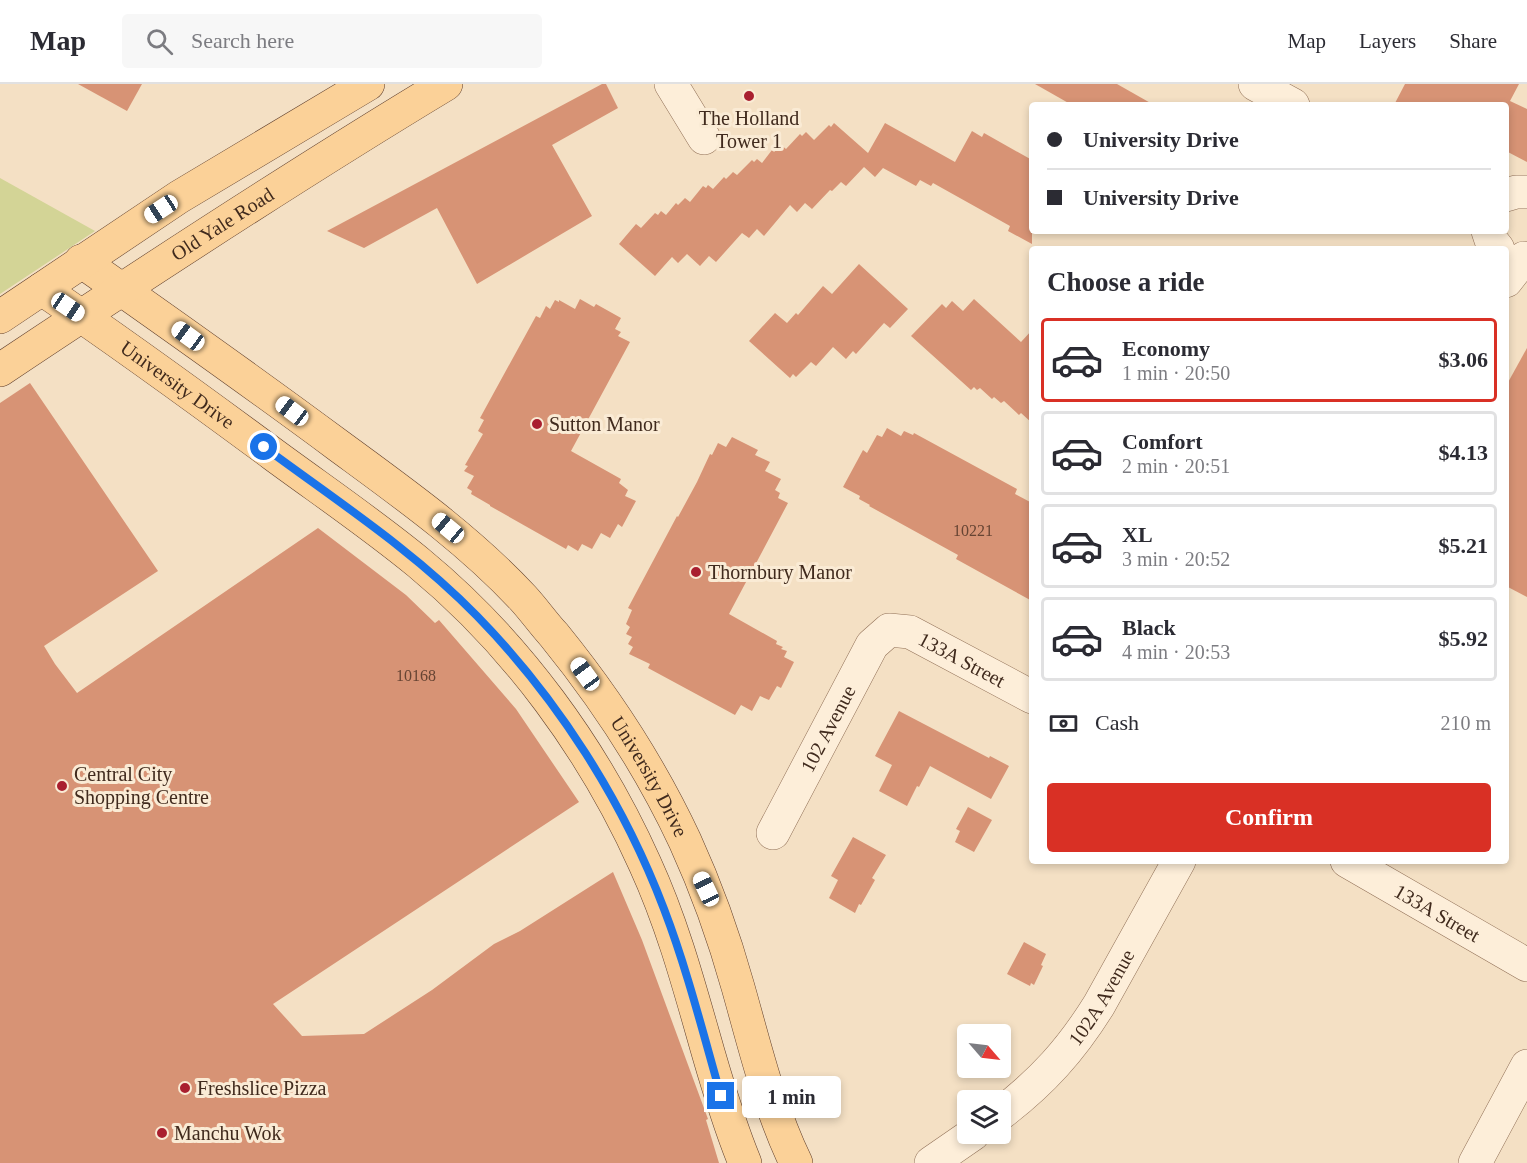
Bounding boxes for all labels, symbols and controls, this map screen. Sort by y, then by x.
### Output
search box [122,14,542,68]
text: Map [30,25,86,56]
icon: search [143,25,176,58]
text: Search here [191,28,294,53]
text: Map [1288,29,1326,53]
text: Layers [1359,29,1416,53]
text: Share [1449,29,1497,53]
marker: The Holland Tower 1 [742,89,756,103]
place label: The Holland Tower 1 [699,107,799,152]
text: University Drive [1083,127,1239,152]
street label: Old Yale Road [167,183,278,265]
text: University Drive [1083,185,1239,210]
car [141,192,181,226]
text: Choose a ride [1047,267,1205,297]
car [48,289,88,325]
car [168,318,208,354]
icon: car [1050,333,1104,387]
street label: University Drive [116,336,239,433]
text: Economy [1122,336,1210,361]
text: $3.06 [1439,347,1488,372]
text: 1 min · 20:50 [1122,362,1230,384]
car [272,393,312,429]
place label: Sutton Manor [549,413,660,435]
marker: Sutton Manor [530,417,544,431]
icon: car [1050,426,1104,480]
text: Comfort [1122,429,1203,454]
route start [250,433,277,460]
text: $4.13 [1439,440,1488,465]
text: 2 min · 20:51 [1122,455,1230,477]
car [428,510,468,546]
icon: car [1050,519,1104,573]
house number: 10221 [953,522,993,539]
text: XL [1122,522,1153,547]
text: $5.21 [1439,533,1488,558]
text: 3 min · 20:52 [1122,548,1230,570]
place label: Thornbury Manor [708,561,852,584]
marker: Thornbury Manor [689,565,703,579]
icon: car [1050,612,1104,666]
text: Black [1122,615,1176,640]
text: $5.92 [1439,626,1488,651]
street label: 133A Street [915,628,1009,692]
text: 4 min · 20:53 [1122,641,1230,663]
car [567,654,603,694]
house number: 10168 [396,667,436,684]
street label: 102 Avenue [796,681,860,776]
icon: cash [1047,707,1080,740]
text: Cash [1095,710,1139,735]
street label: University Drive [607,712,692,840]
text: 210 m [1440,712,1491,734]
place label: Central City Shopping Centre [74,763,209,809]
marker: Central City Shopping Centre [55,779,69,793]
button: Confirm [1047,783,1491,852]
car [690,869,722,909]
street label: 133A Street [1390,880,1484,947]
street label: 102A Avenue [1064,945,1139,1050]
north arrow [957,1024,1011,1078]
map controls [957,1024,1011,1144]
callout: 1 min [742,1075,841,1117]
place label: Freshslice Pizza [197,1077,327,1099]
marker: Freshslice Pizza [178,1081,192,1095]
route end [707,1082,734,1109]
text: 1 min [767,1086,816,1108]
button: layers [957,1090,1011,1144]
place label: Manchu Wok [174,1122,281,1144]
marker: Manchu Wok [155,1126,169,1140]

